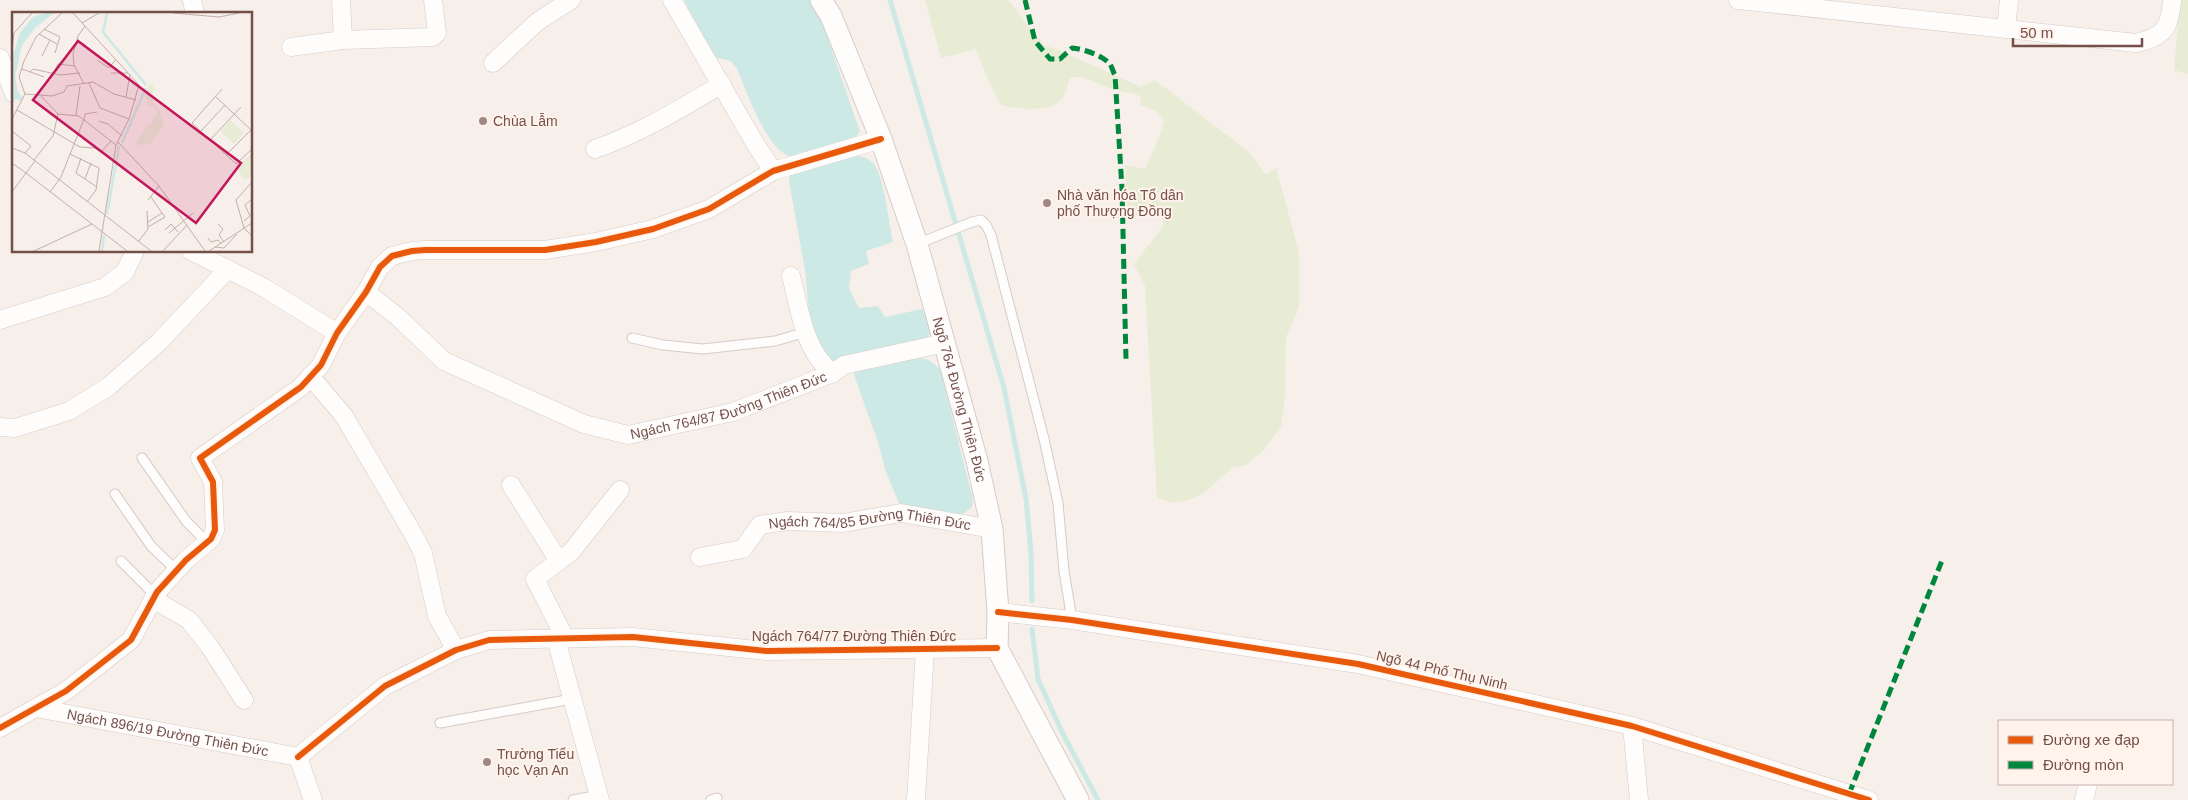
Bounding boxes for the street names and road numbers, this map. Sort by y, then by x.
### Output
street label: Ngõ 764 Đường Thiên Đức [930,315,989,484]
street label: Ngách 764/87 Đường Thiên Đức [629,368,829,442]
street label: Ngách 764/85 Đường Thiên Đức [767,505,972,533]
street label: Ngách 764/77 Đường Thiên Đức [752,628,956,644]
street label: Ngõ 44 Phố Thụ Ninh [1375,647,1509,693]
street label: Ngách 896/19 Đường Thiên Đức [66,706,270,759]

